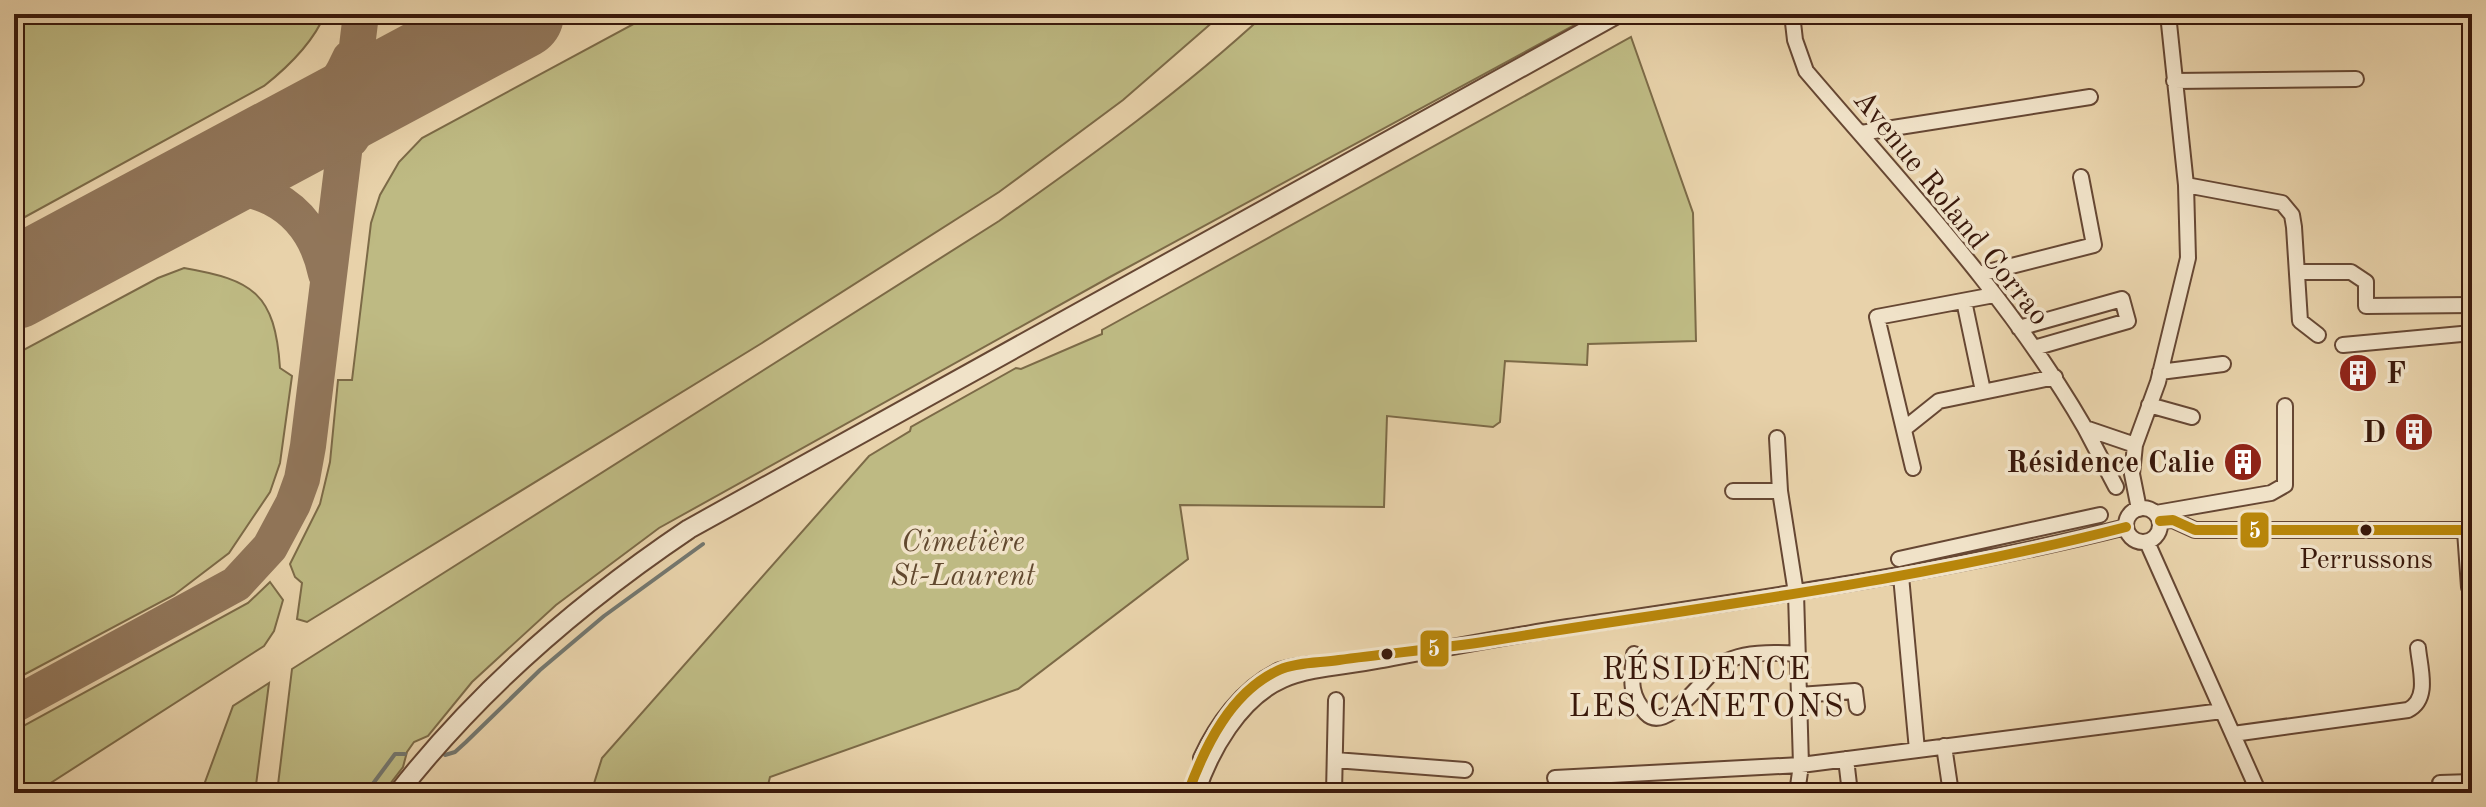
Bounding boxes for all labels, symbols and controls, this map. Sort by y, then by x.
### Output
street label: Avenue Roland Corrao [1847,85,2054,331]
building icon: F [2337,352,2379,394]
place label: F [2386,360,2406,390]
building icon: D [2393,411,2435,453]
place label: D [2362,419,2386,449]
building icon: Résidence Calie [2222,441,2264,483]
place label: Résidence Calie [2006,449,2215,479]
line badge: 5 [2239,511,2270,549]
text: 5 [2249,521,2261,543]
marker: Perrussons [2358,522,2374,538]
park label: Cimetière St-Laurent [891,528,1036,592]
place label: Perrussons [2299,547,2433,575]
line badge: 5 [1419,629,1450,668]
text: 5 [1428,639,1440,661]
unlabelled marker [1379,646,1395,662]
district label: RÉSIDENCE LES CANETONS [1569,649,1846,724]

